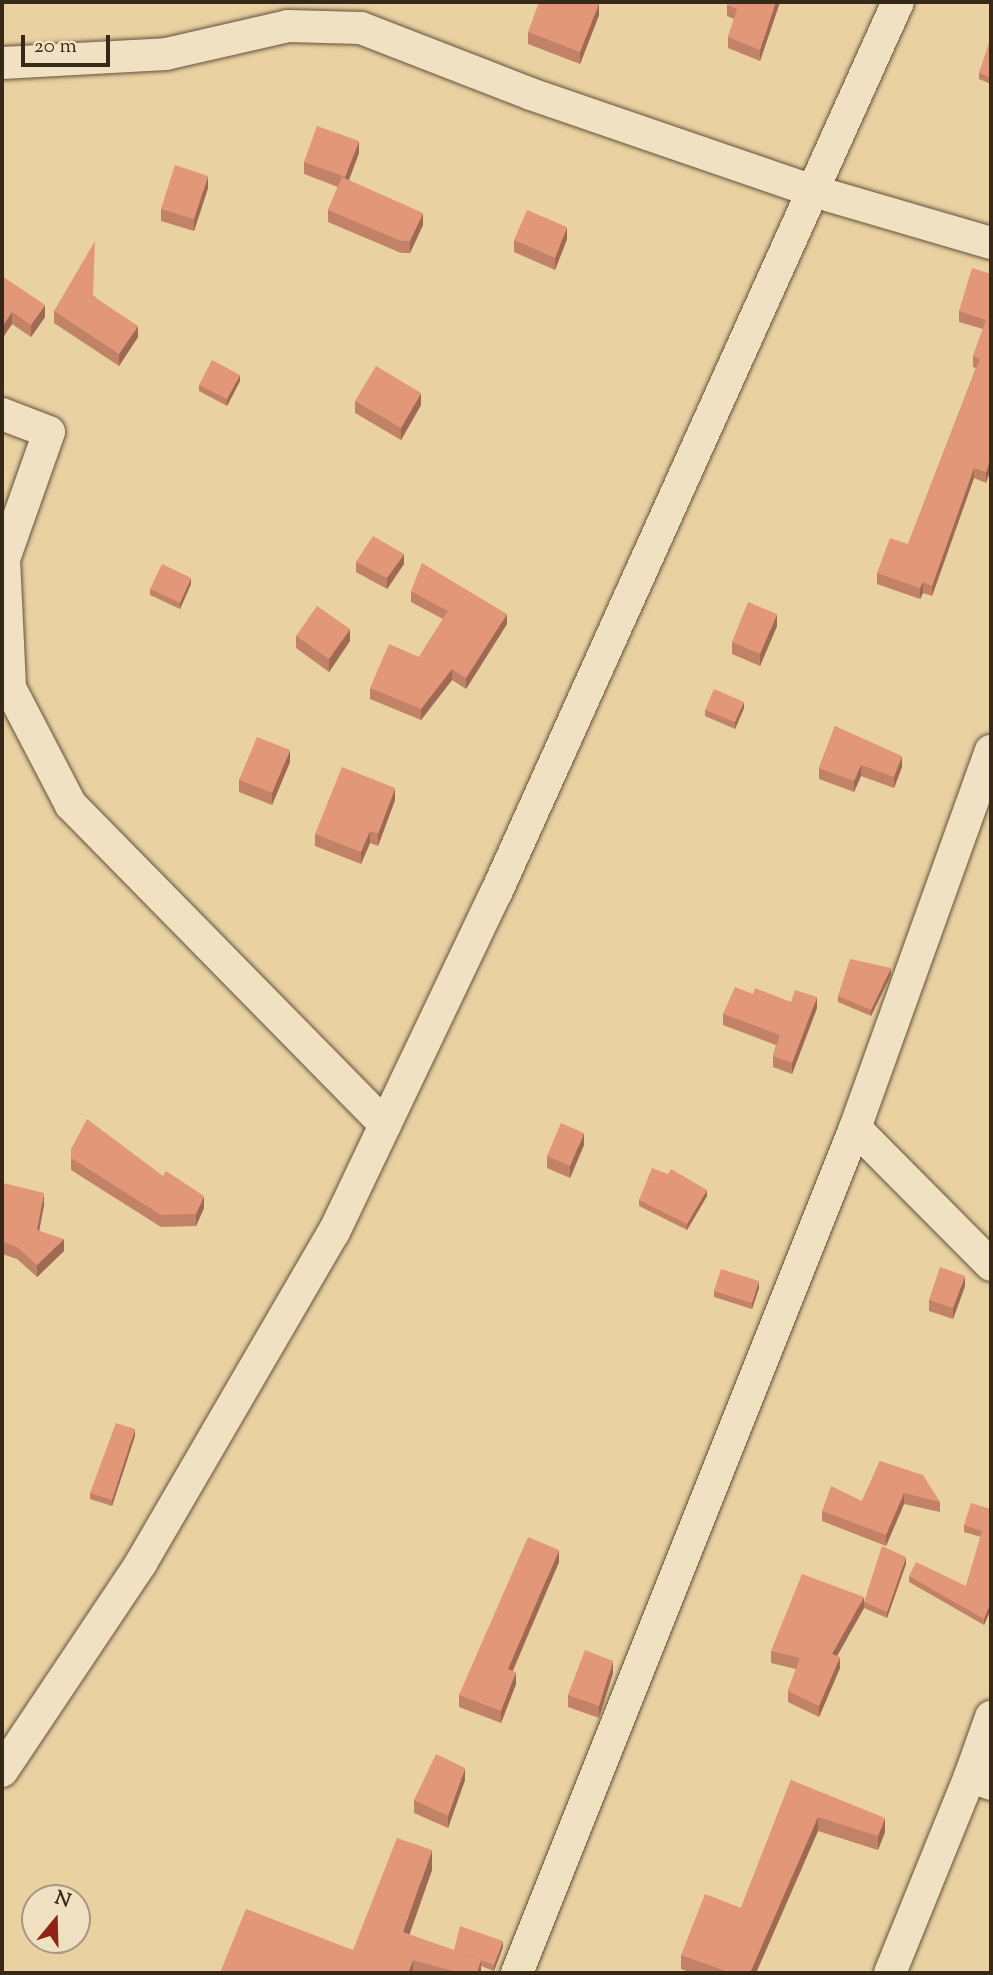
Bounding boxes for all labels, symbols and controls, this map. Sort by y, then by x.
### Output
scale bar [24,21,114,65]
text: 20 m [34,32,77,62]
north arrow [21,1884,91,1954]
text: N [51,1885,74,1916]

